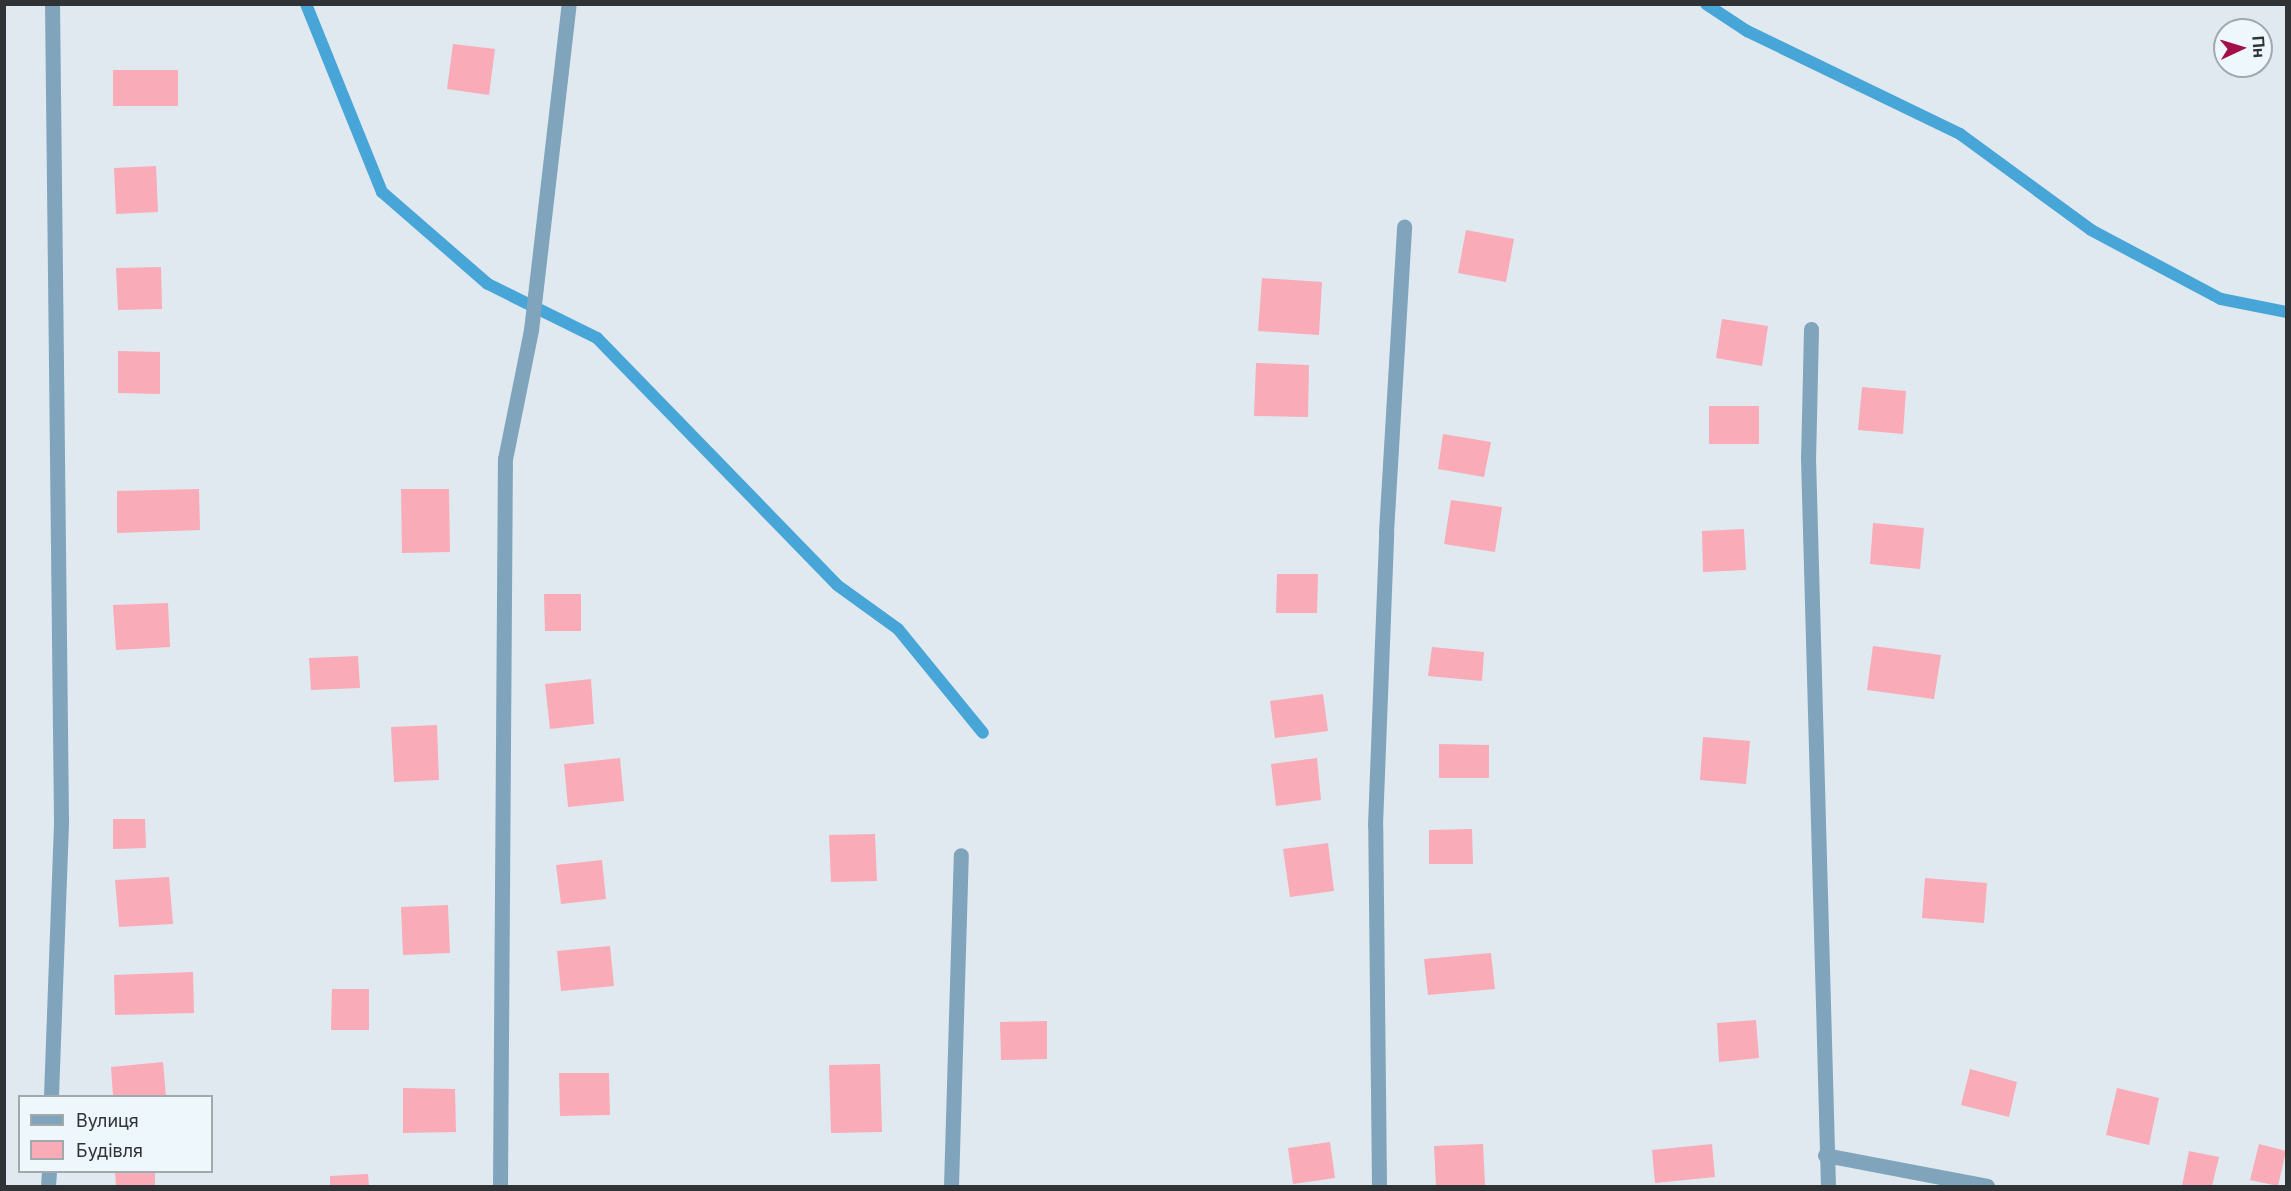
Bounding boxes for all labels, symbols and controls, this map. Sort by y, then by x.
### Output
north arrow [2213,18,2273,78]
text: Пн [2248,35,2270,59]
legend [18,1095,213,1173]
text: Вулиця [76,1110,139,1131]
text: Будівля [76,1140,143,1161]

